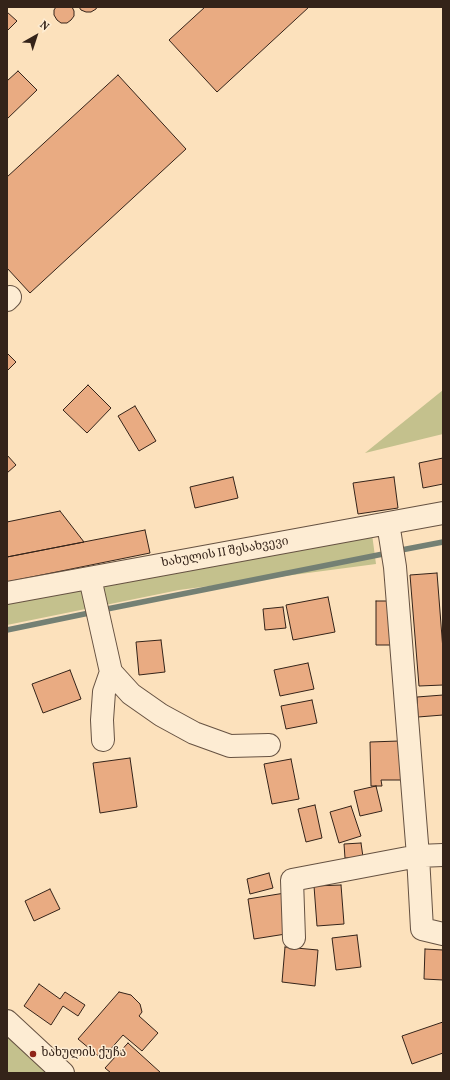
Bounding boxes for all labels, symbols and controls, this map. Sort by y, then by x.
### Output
north arrow [16,16,56,56]
text: N [36,18,52,35]
street label: ხახულის II შესახვევი [160,535,290,571]
place label: ხახულის ქუჩა [41,1047,126,1061]
marker: ხახულის ქუჩა [28,1049,38,1059]

